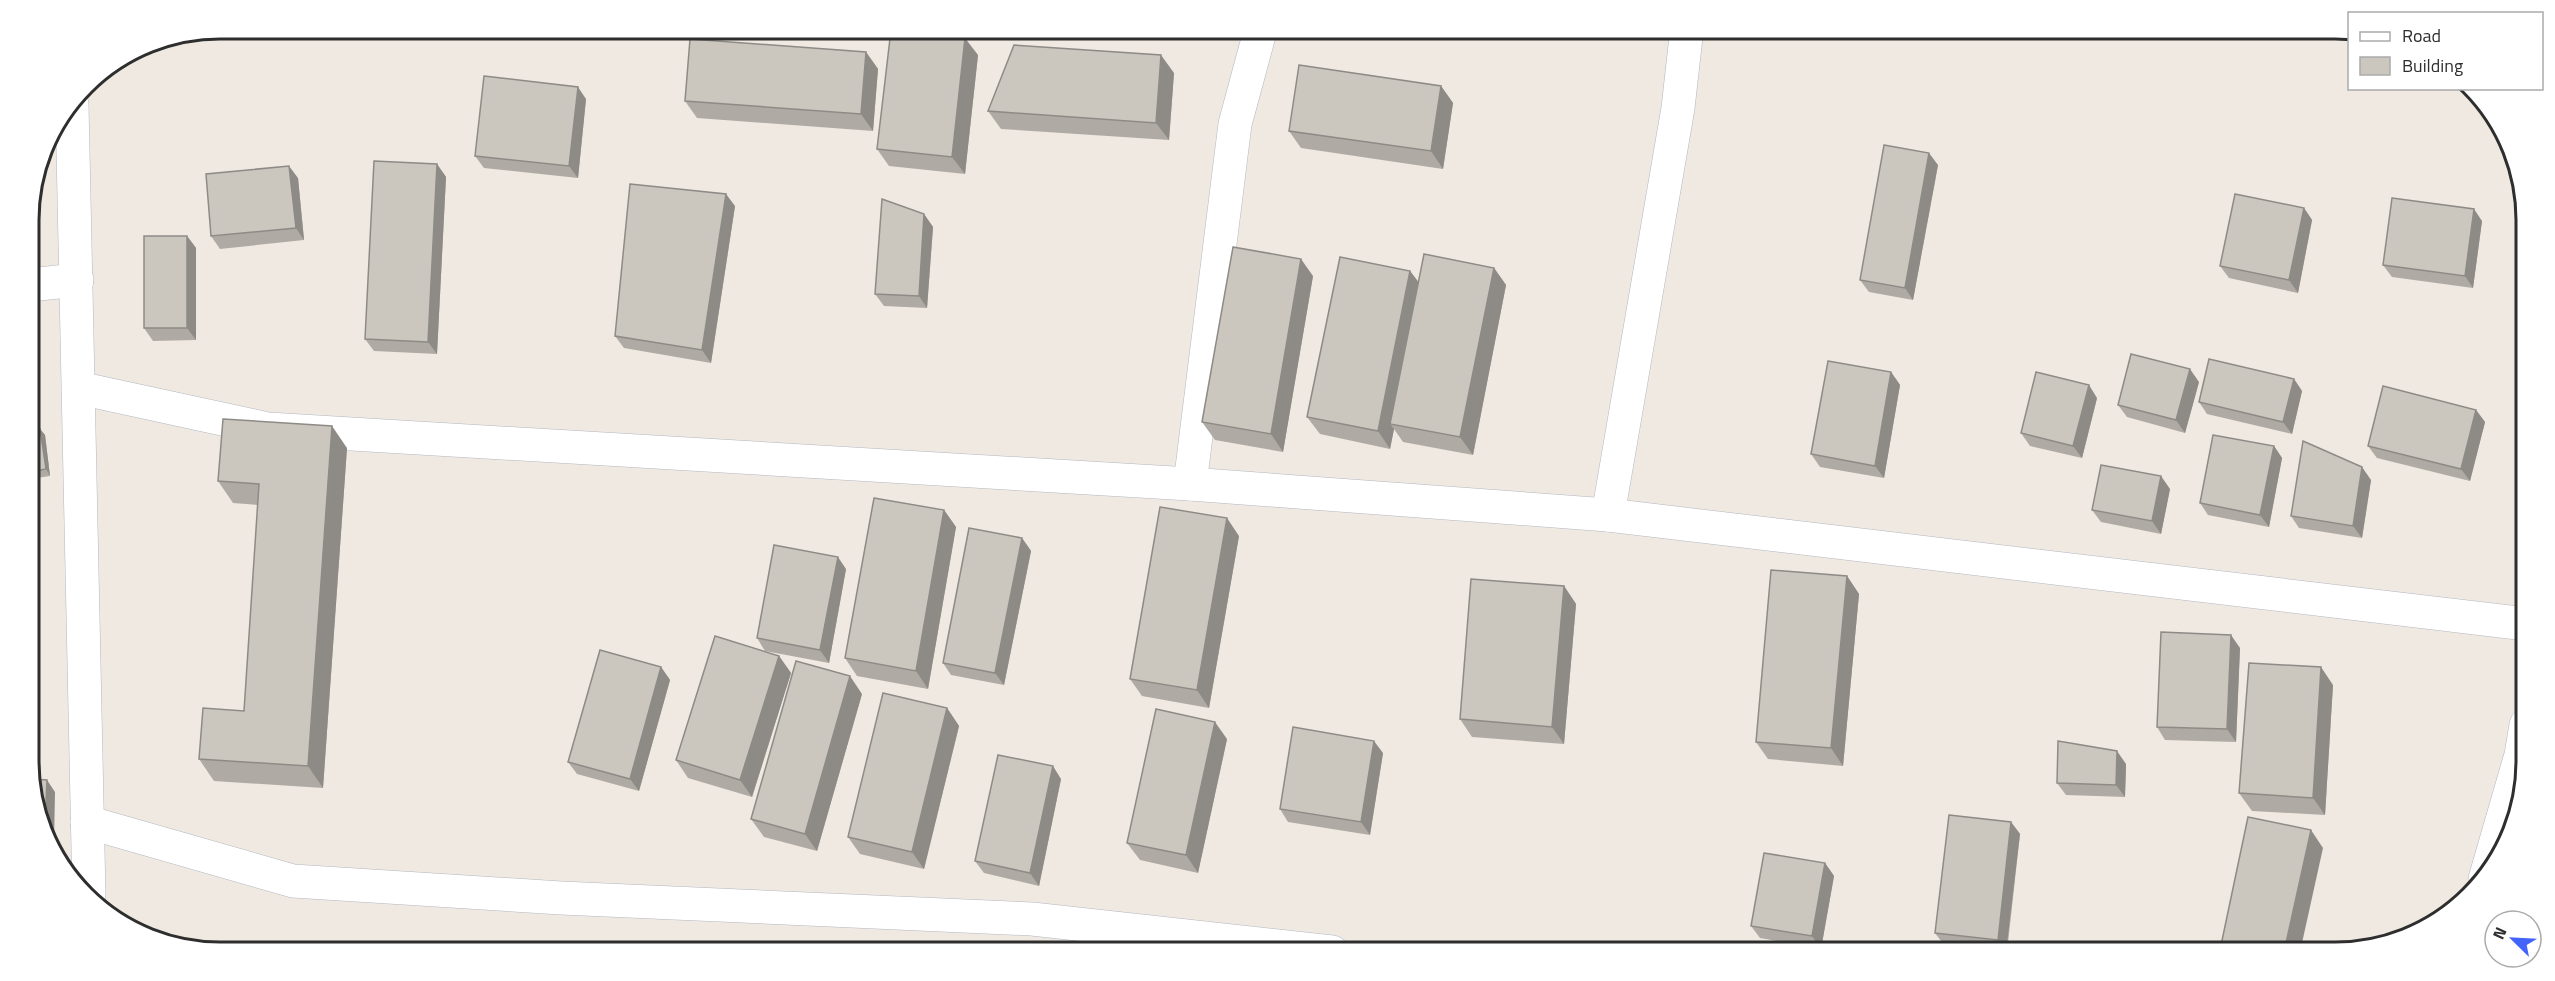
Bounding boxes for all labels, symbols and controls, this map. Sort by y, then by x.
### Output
legend [2348,12,2543,90]
text: Road [2402,22,2441,49]
text: Building [2402,52,2463,79]
north arrow [2483,909,2543,969]
text: N [2486,923,2513,943]

